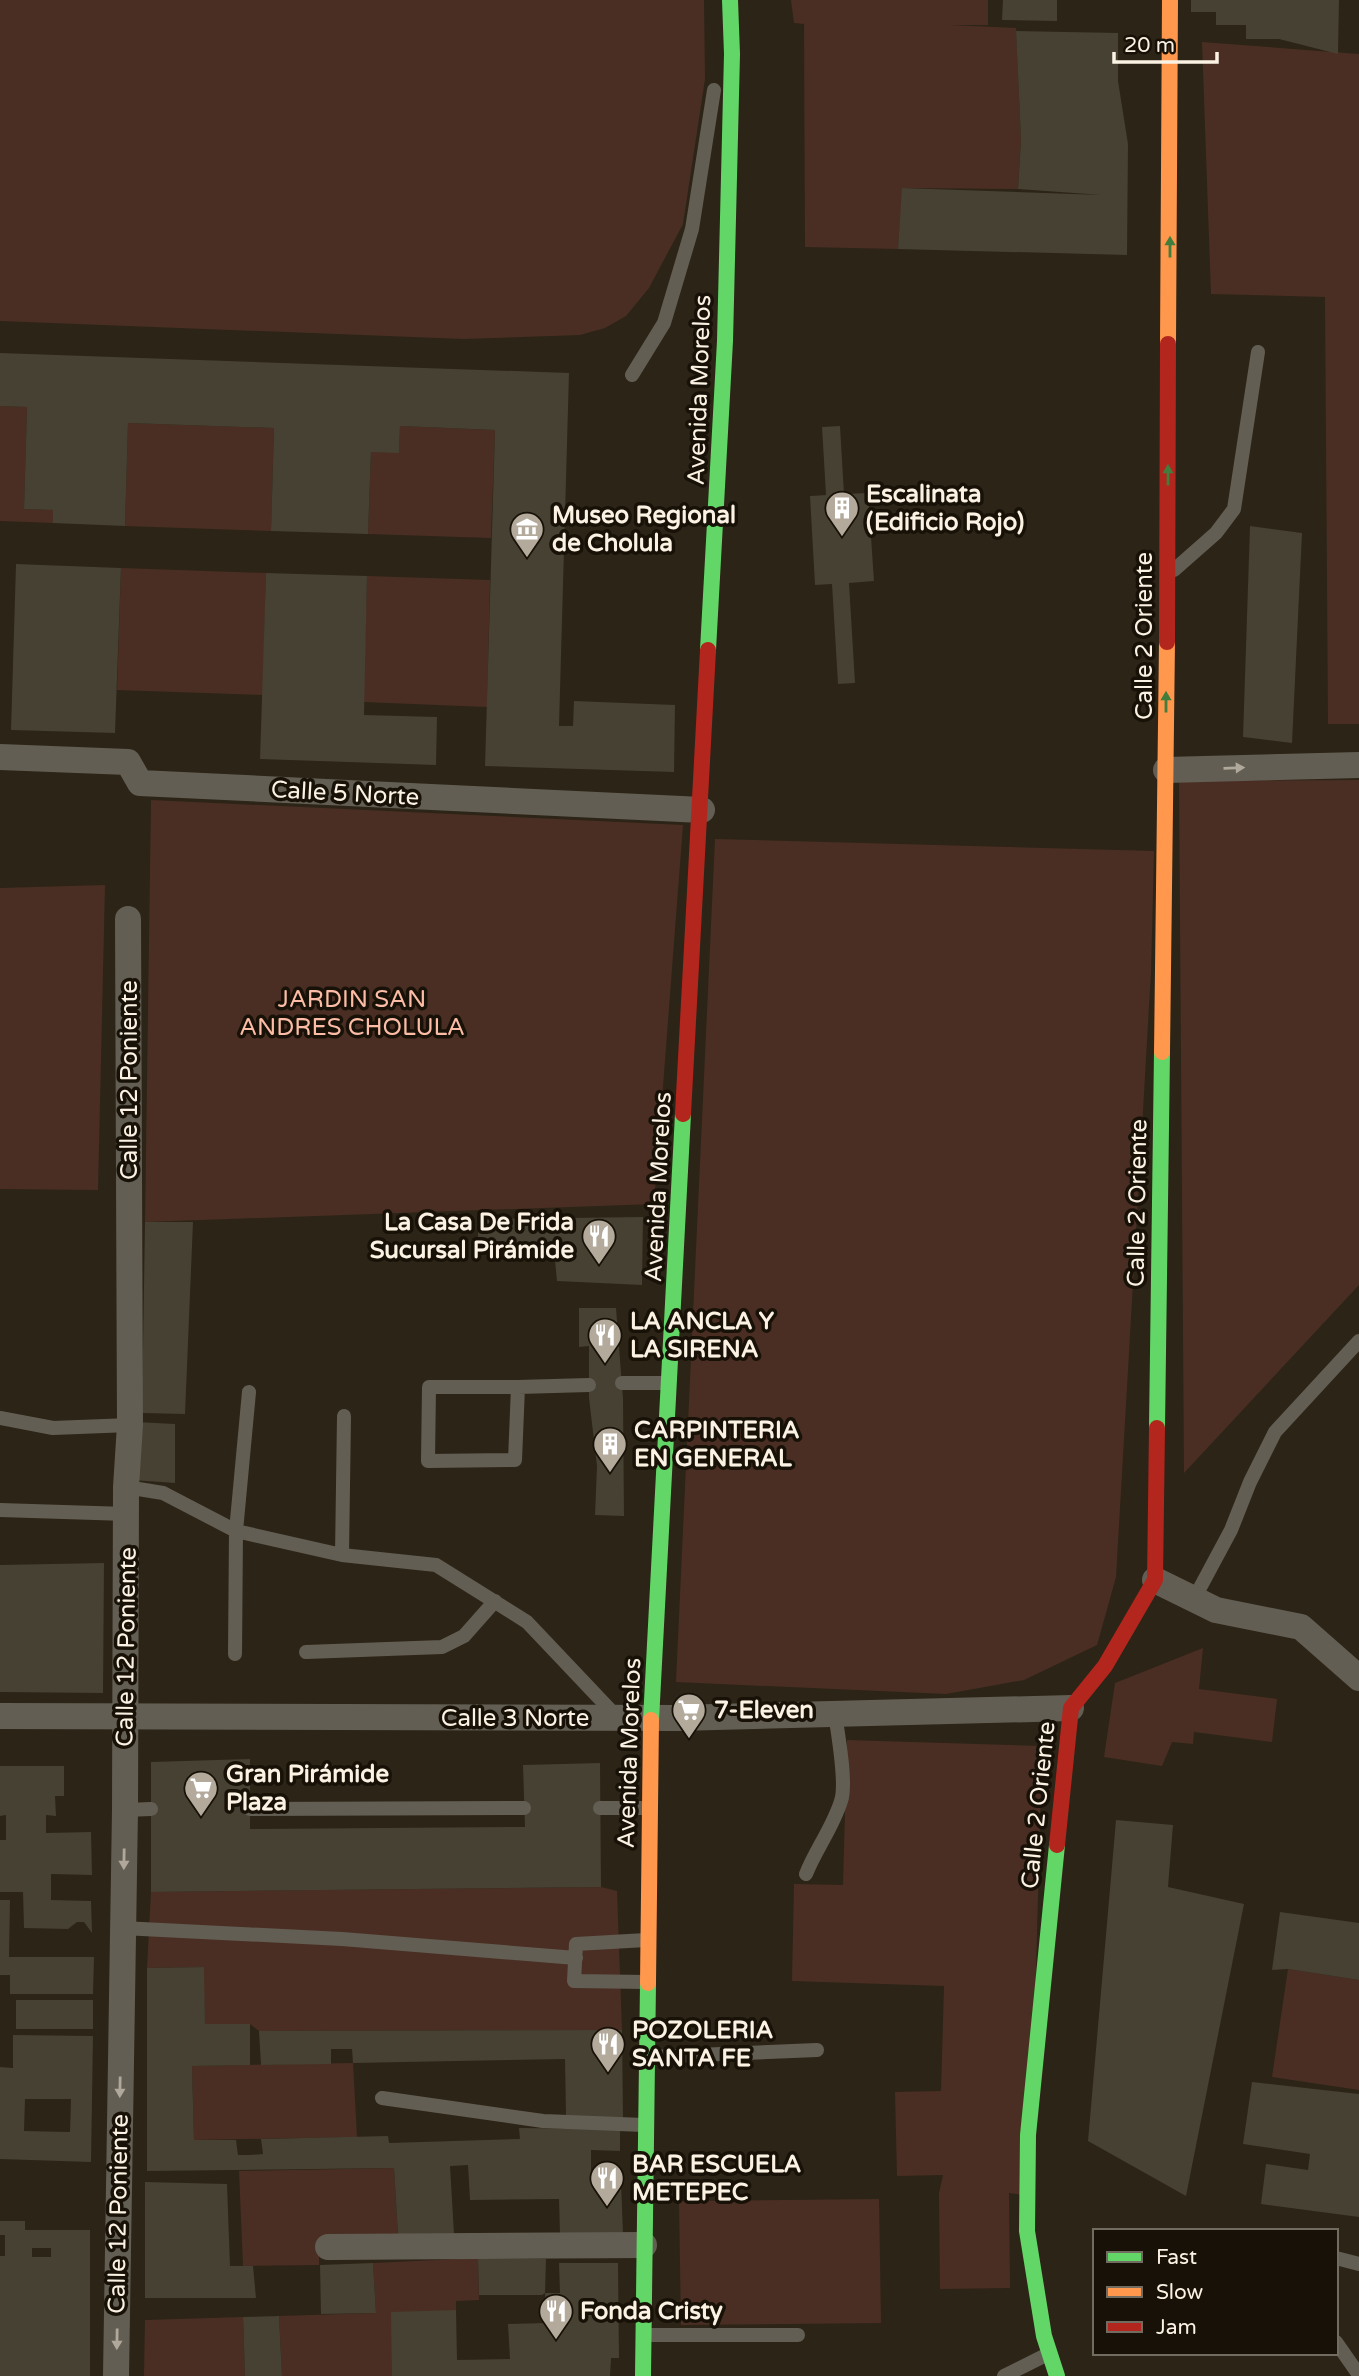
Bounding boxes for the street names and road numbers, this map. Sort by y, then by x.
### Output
street label: Avenida Morelos [682,294,717,486]
street label: Calle 2 Oriente [1130,552,1159,720]
street label: Calle 5 Norte [270,775,420,812]
street label: Calle 12 Poniente [115,980,144,1180]
street label: Avenida Morelos [639,1091,678,1283]
street label: Calle 2 Oriente [1122,1119,1153,1287]
street label: Calle 12 Poniente [110,1547,143,1747]
street label: Avenida Morelos [612,1657,647,1849]
street label: Calle 3 Norte [441,1704,589,1733]
street label: Calle 2 Oriente [1015,1720,1062,1890]
street label: Calle 12 Poniente [102,2114,135,2314]

